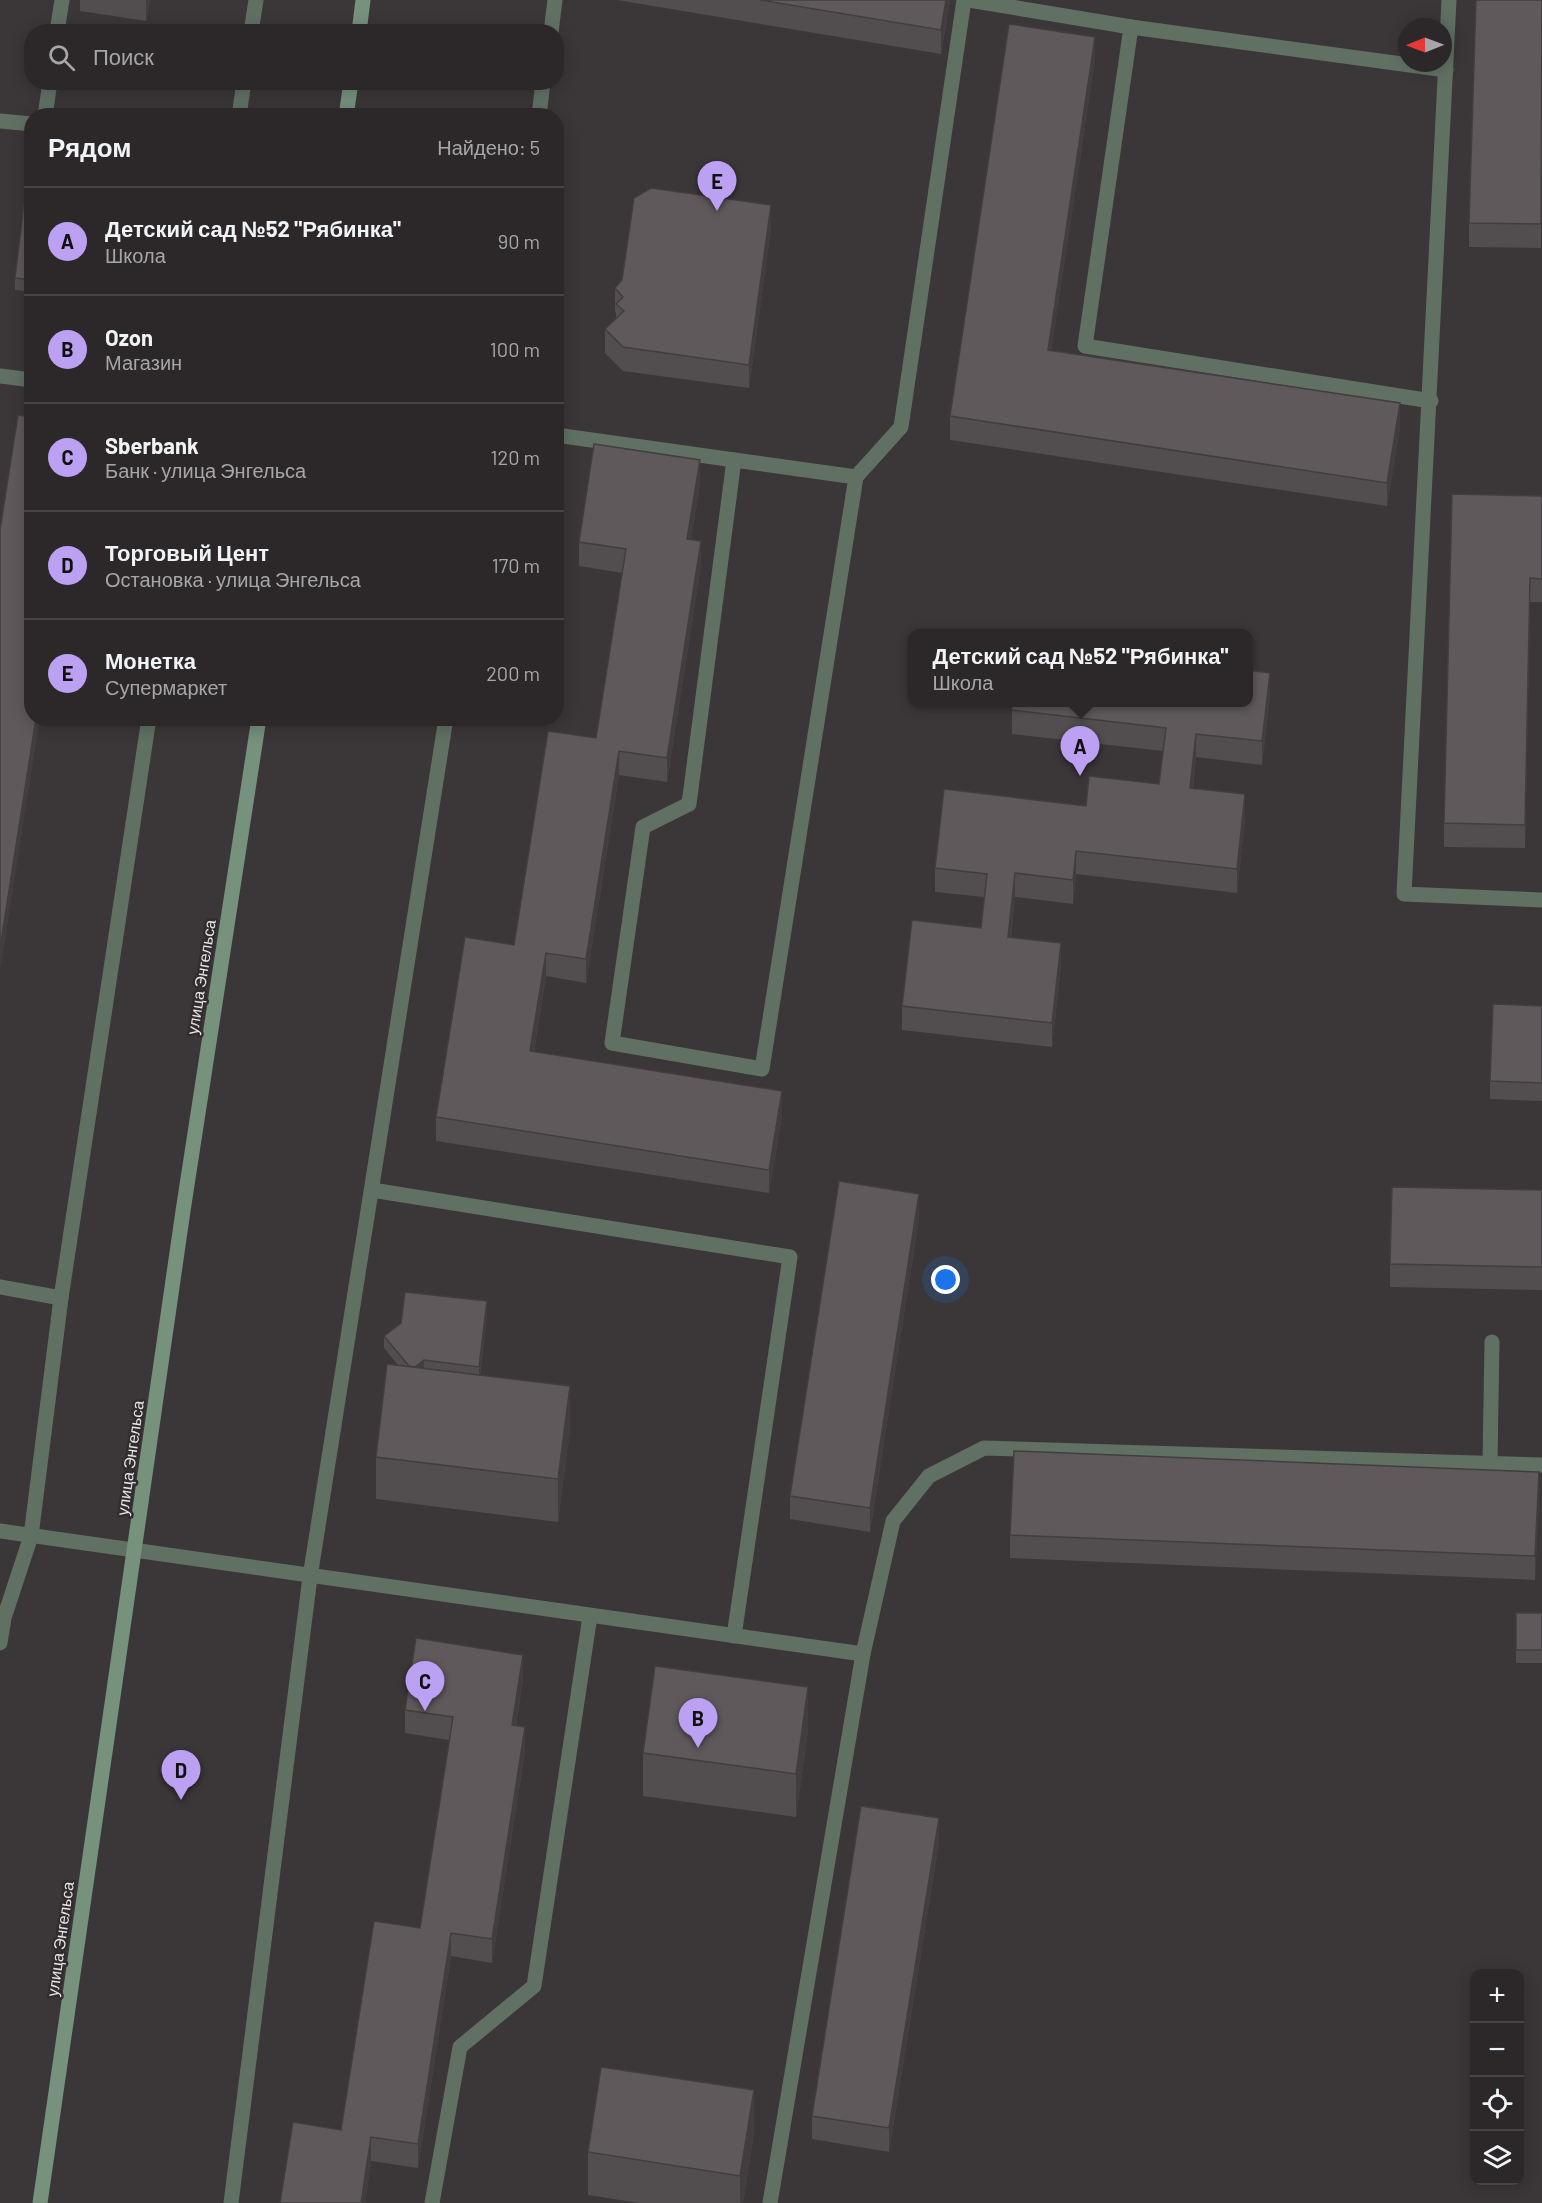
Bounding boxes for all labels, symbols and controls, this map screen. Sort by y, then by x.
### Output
north arrow [1398,18,1452,72]
search box [24,24,564,90]
icon: search [45,41,78,74]
text: Поиск [93,43,154,69]
text: Рядом [48,131,131,162]
text: Найдено: 5 [437,135,540,159]
pin: E [698,162,736,211]
text: Детский сад №52 "Рябинка" [105,215,401,241]
text: A [61,229,74,253]
text: 90 m [498,229,540,253]
text: Школа [105,243,166,267]
text: Ozon [105,324,153,350]
text: B [61,337,74,361]
text: 100 m [490,337,540,361]
text: Магазин [105,350,182,374]
text: Sberbank [105,432,199,458]
text: C [61,445,74,469]
text: 120 m [490,445,540,469]
text: Банк · улица Энгельса [105,458,306,482]
text: Торговый Цент [105,539,269,565]
text: D [61,553,74,577]
text: 170 m [492,553,540,577]
text: Остановка · улица Энгельса [105,567,361,591]
popup [908,629,1253,707]
text: Детский сад №52 "Рябинка" [933,642,1228,668]
text: Монетка [105,647,196,673]
text: E [62,661,73,685]
text: 200 m [486,661,540,685]
text: Школа [933,670,993,694]
text: Супермаркет [105,675,227,699]
pin: A [1060,726,1100,776]
street label: улица Энгельса [182,918,219,1036]
your location [931,1265,960,1294]
street label: улица Энгельса [112,1399,147,1517]
pin: C [406,1662,444,1711]
pin: B [678,1698,718,1748]
pin: D [162,1750,201,1800]
street label: улица Энгельса [42,1880,77,1998]
map controls [1470,1969,1524,2185]
button: + [1470,1969,1524,2023]
button: − [1470,2023,1524,2077]
button: locate [1470,2077,1524,2131]
button: layers [1470,2131,1524,2185]

